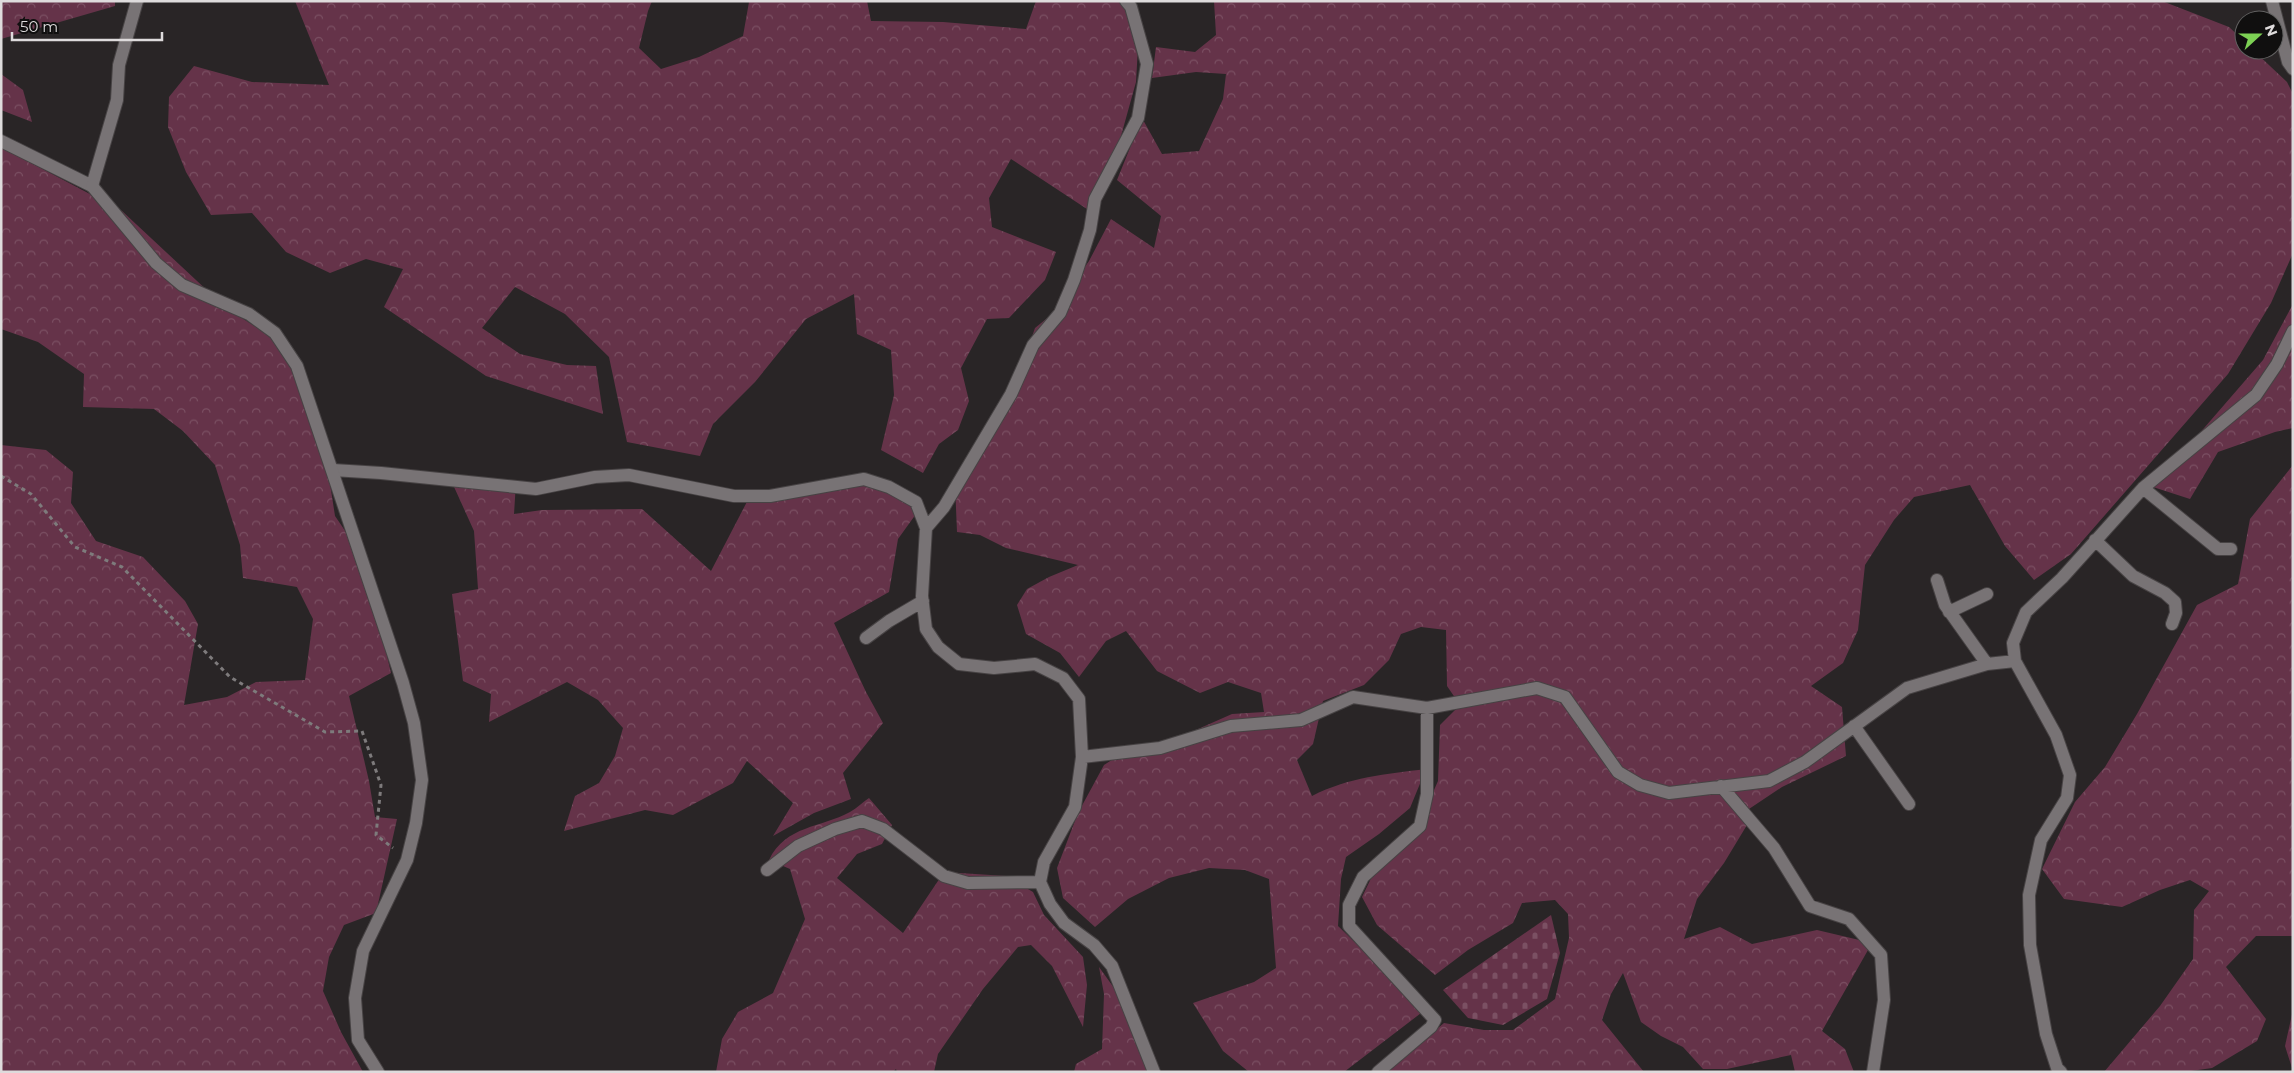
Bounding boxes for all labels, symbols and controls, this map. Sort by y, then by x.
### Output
scale bar [12,10,162,42]
north arrow [2234,10,2284,60]
text: 50 m [20,17,58,36]
text: N [2261,22,2282,39]

